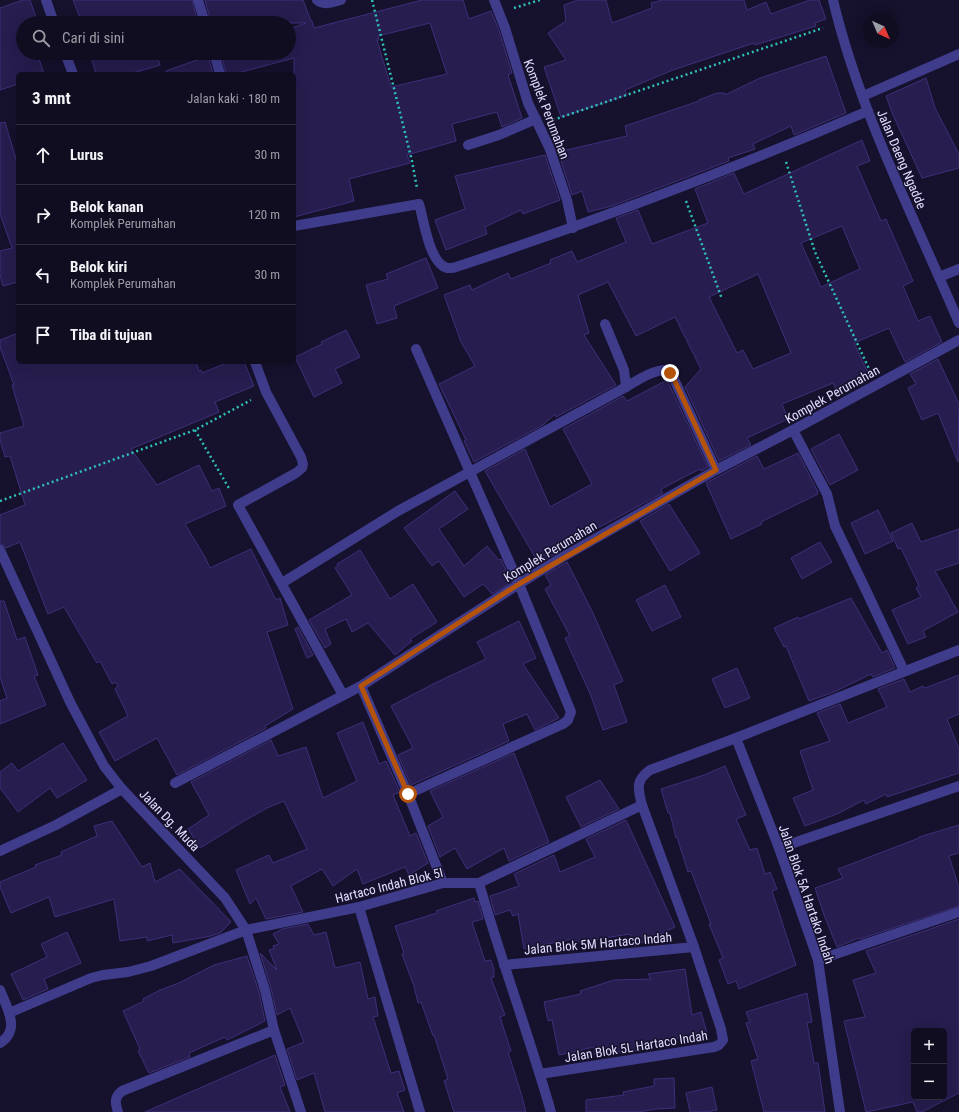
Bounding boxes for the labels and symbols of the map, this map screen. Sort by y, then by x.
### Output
north arrow [863,12,899,48]
street label: Komplek Perumahan [521,57,573,161]
street label: Jalan Daeng Ngadde [874,107,929,211]
street label: Komplek Perumahan [782,362,882,427]
route end [661,364,679,382]
street label: Komplek Perumahan [501,518,599,585]
route start [399,785,417,803]
street label: Jalan Dg. Muda [136,786,203,854]
street label: Jalan Blok 5A Hartako Indah [776,823,837,966]
street label: Hartaco Indah Blok 5I [334,865,445,906]
street label: Jalan Blok 5M Hartaco Indah [524,930,673,957]
street label: Jalan Blok 5L Hartaco Indah [563,1028,709,1065]

